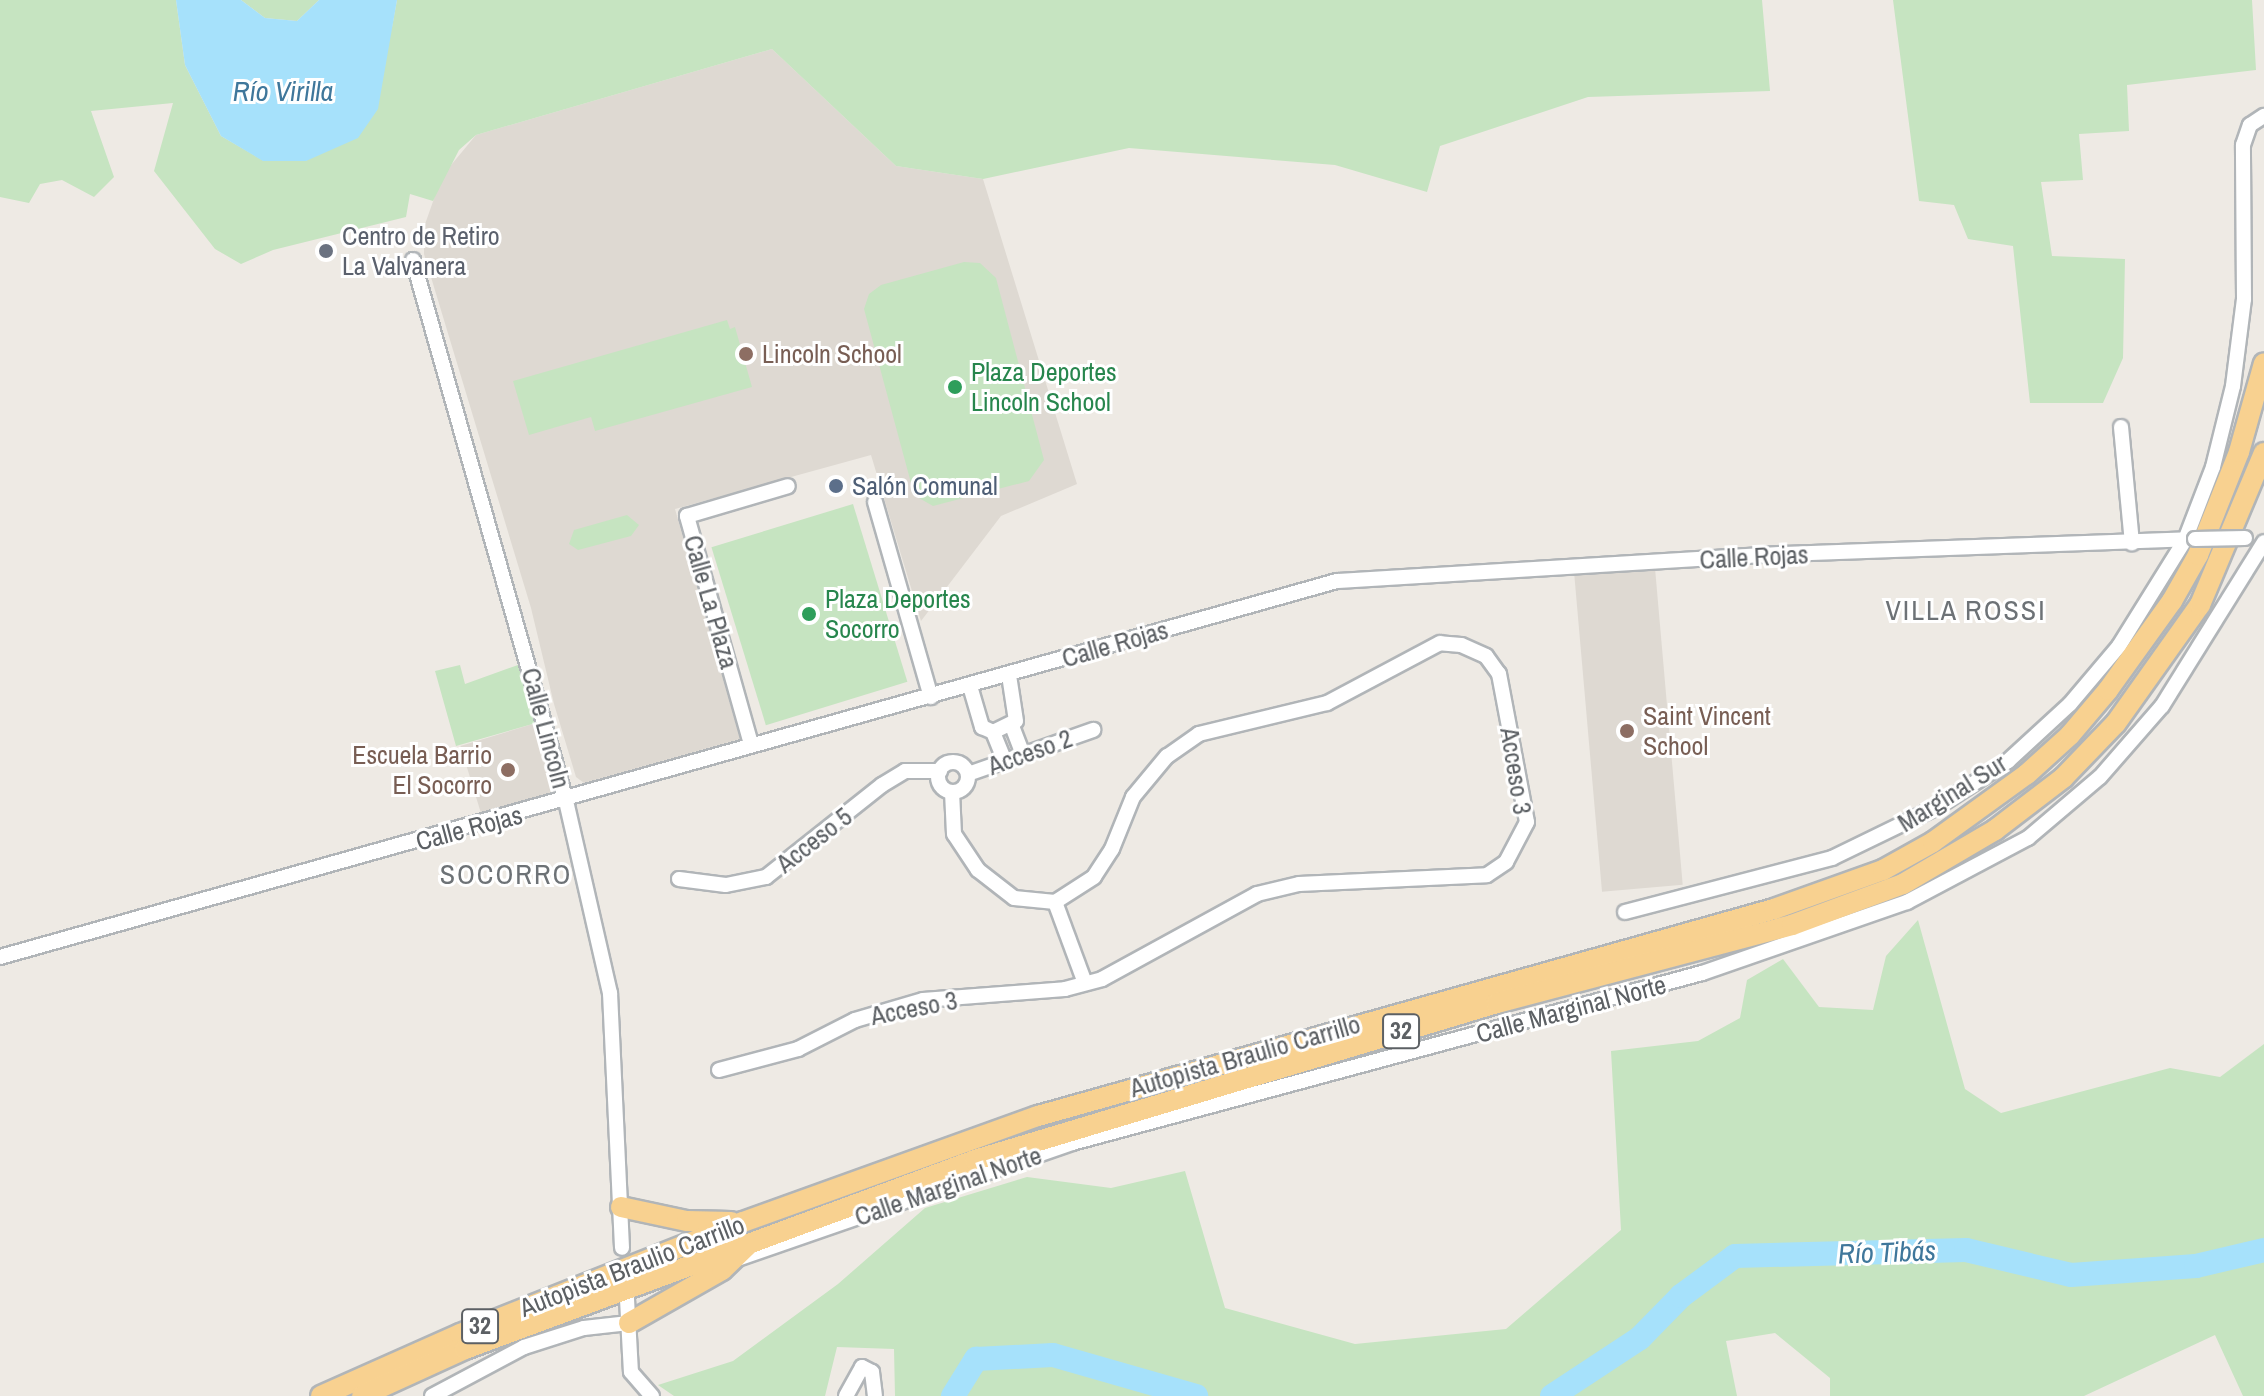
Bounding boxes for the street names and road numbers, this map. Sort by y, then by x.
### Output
street label: Calle La Plaza [677,532,745,672]
street label: Calle Rojas [1699,539,1809,575]
street label: Calle Rojas [1058,614,1172,674]
street label: Calle Lincoln [515,664,577,792]
street label: Acceso 2 [983,722,1077,782]
street label: Acceso 3 [1494,725,1538,817]
street label: Marginal Sur [1892,747,2012,839]
street label: Calle Rojas [412,799,526,857]
street label: Acceso 5 [770,801,858,879]
street label: Calle Marginal Norte [1473,969,1669,1049]
street label: Acceso 3 [868,984,960,1032]
street label: Autopista Braulio Carrillo [1126,1008,1364,1104]
road number: 32 [1381,1011,1421,1051]
street label: Calle Marginal Norte [850,1139,1046,1233]
street label: Autopista Braulio Carrillo [515,1209,749,1323]
road number: 32 [460,1306,500,1346]

